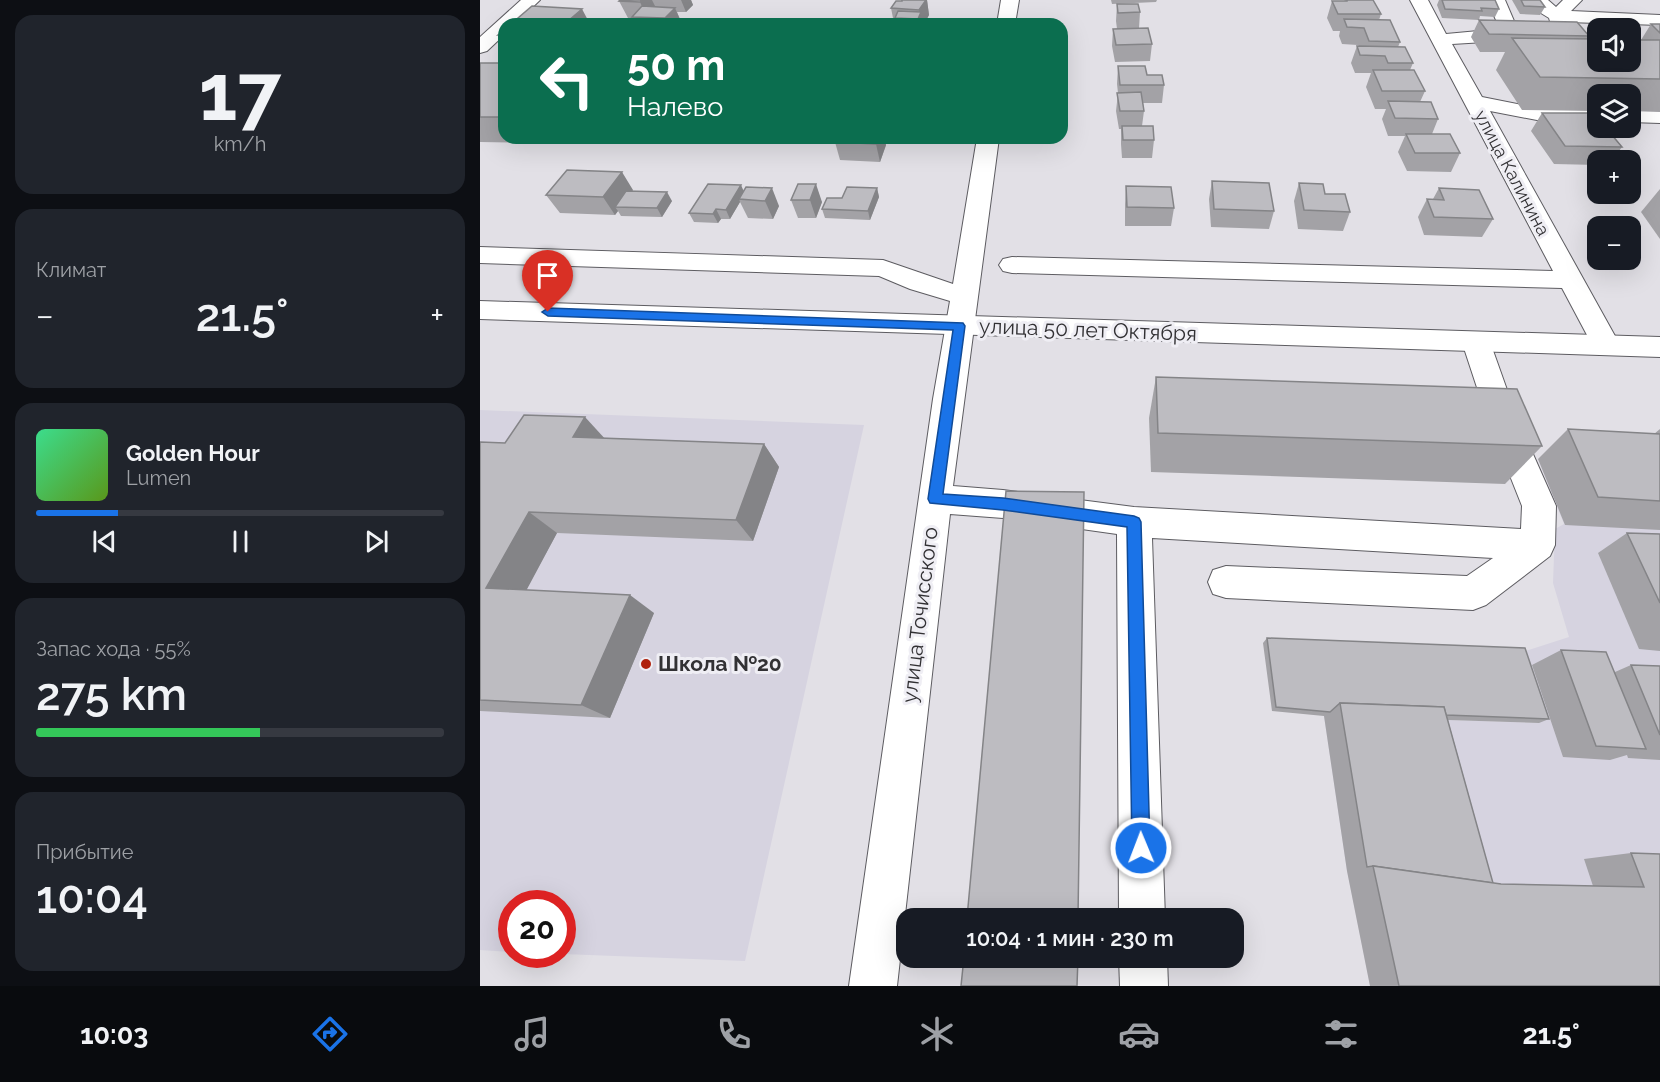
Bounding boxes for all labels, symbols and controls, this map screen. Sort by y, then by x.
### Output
map controls [1587,18,1641,270]
button: sound [1587,18,1641,72]
text: 50 m [627,41,725,90]
icon: left [528,42,606,120]
text: 17 [199,47,281,138]
button: layers [1587,84,1641,138]
text: Налево [627,91,723,122]
street label: улица Калинина [1471,106,1554,239]
text: km/h [214,132,266,156]
button: + [1587,150,1641,204]
button: − [1587,216,1641,270]
pin [522,250,573,312]
text: Климат [36,258,106,282]
icon: arrive [531,259,564,292]
text: 21.5° [196,289,288,342]
text: − [36,296,54,335]
text: + [430,296,444,335]
street label: улица 50 лет Октября [979,313,1197,346]
text: Golden Hour [126,440,260,466]
text: Lumen [126,466,191,490]
icon: previous [88,525,121,558]
icon: pause [224,525,257,558]
icon: next [360,525,393,558]
street label: улица Точисского [896,525,943,704]
text: Запас хода · 55% [36,637,191,661]
place label: Школа №20 [658,651,782,676]
marker: Школа №20 [639,657,653,671]
text: 275 km [36,668,187,721]
position arrow [1109,816,1173,880]
text: Прибытие [36,840,133,864]
text: 10:04 [36,871,148,924]
speed limit sign: 20 [498,890,576,968]
text: 10:04 · 1 мин · 230 m [966,925,1174,951]
icon: directions [309,1013,351,1055]
icon: music [511,1013,553,1055]
icon: phone [713,1013,755,1055]
icon: climate [916,1013,958,1055]
icon: car [1118,1013,1160,1055]
icon: filters [1320,1013,1362,1055]
text: 10:03 [80,1019,148,1050]
text: 21.5° [1522,1019,1580,1050]

